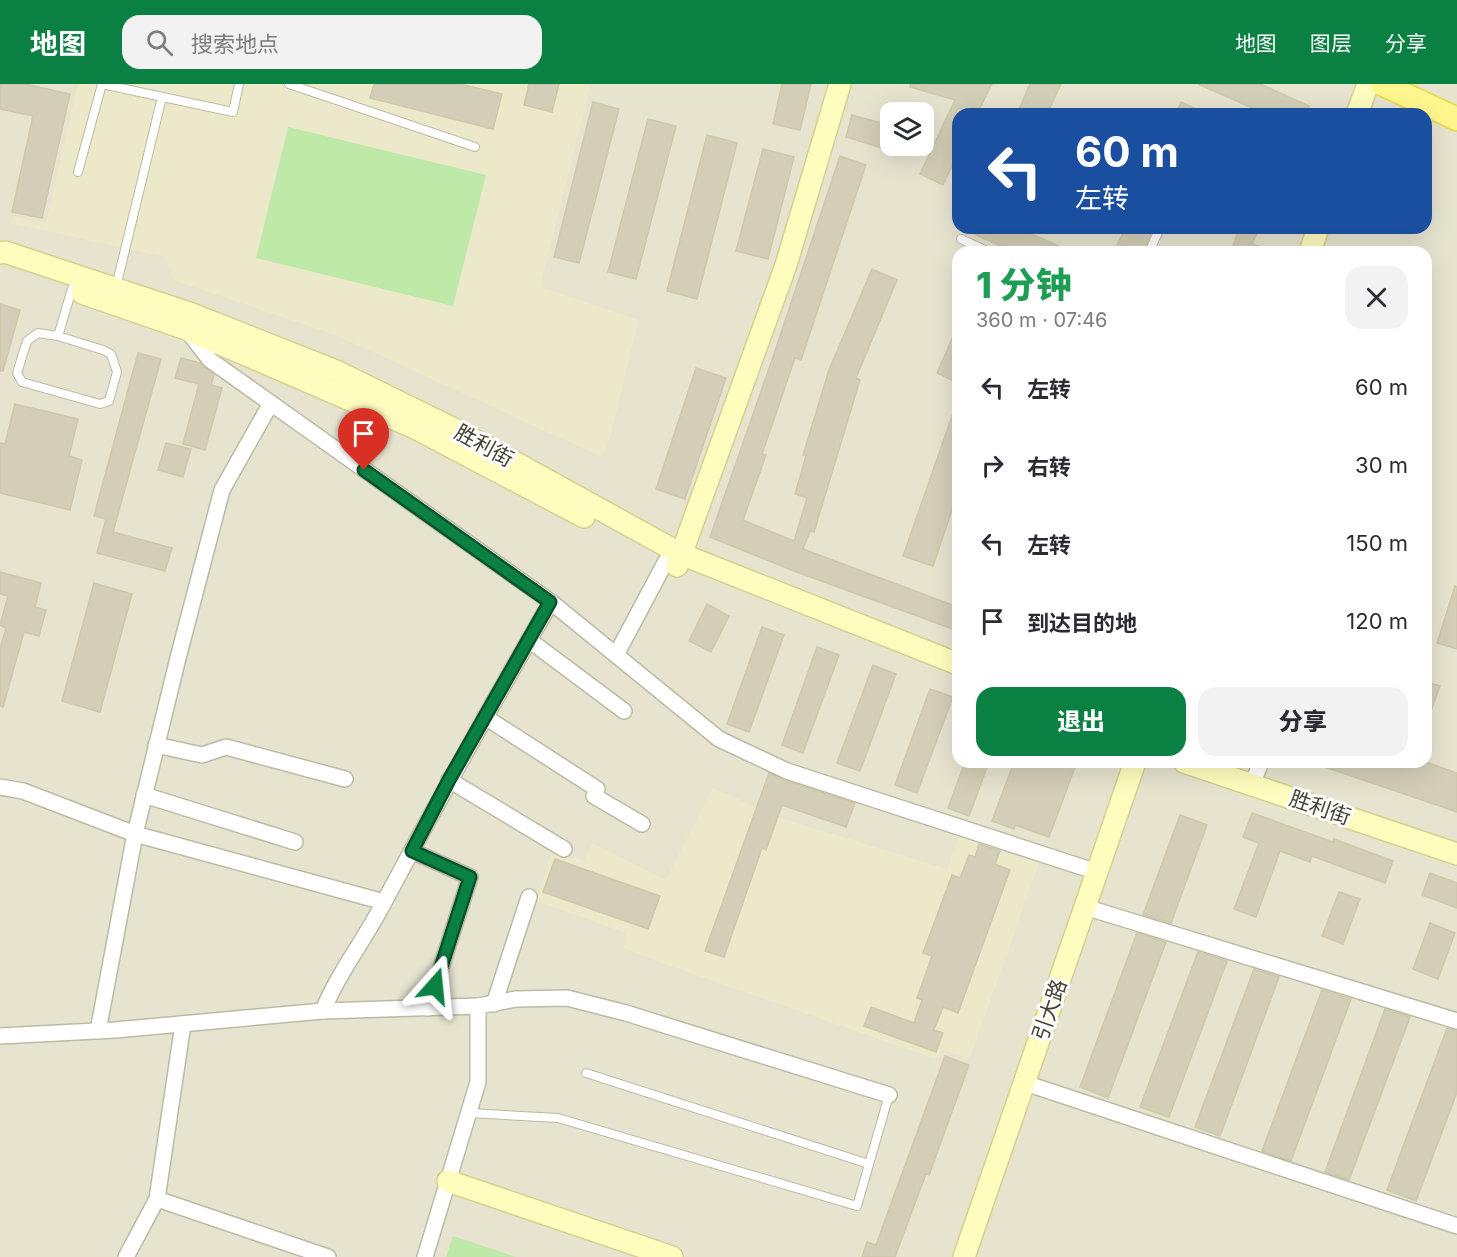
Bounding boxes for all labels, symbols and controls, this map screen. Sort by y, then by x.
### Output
search box [122,15,542,69]
icon: search [143,26,176,59]
text: 地图 [30,27,86,61]
text: 搜索地点 [191,31,279,57]
text: 地图 [1235,31,1277,56]
text: 图层 [1310,31,1352,56]
text: 分享 [1385,31,1427,56]
map controls [880,102,934,156]
button: layers [880,102,934,156]
text: 60 m [1075,126,1179,177]
icon: left [976,132,1054,210]
text: 左转 [1075,182,1129,215]
text: 1 分钟 [976,263,1072,307]
button: close [1345,266,1408,329]
text: 360 m · 07:46 [976,308,1107,332]
icon: left [976,371,1009,404]
text: 60 m [1355,374,1408,400]
text: 左转 [1027,376,1071,402]
pin [338,408,389,470]
icon: arrive [347,417,380,450]
street label: 胜利街 [451,419,518,472]
icon: right [976,449,1009,482]
text: 30 m [1355,452,1408,478]
text: 右转 [1027,454,1071,480]
icon: left [976,527,1009,560]
text: 150 m [1346,530,1408,556]
text: 左转 [1027,532,1071,558]
icon: arrive [976,605,1009,638]
text: 120 m [1346,608,1408,634]
text: 到达目的地 [1027,610,1137,636]
button: 退出 [976,687,1186,756]
button: 分享 [1198,687,1408,756]
street label: 胜利街 [1286,785,1354,830]
position arrow [403,954,467,1018]
street label: 引大路 [1027,976,1072,1044]

